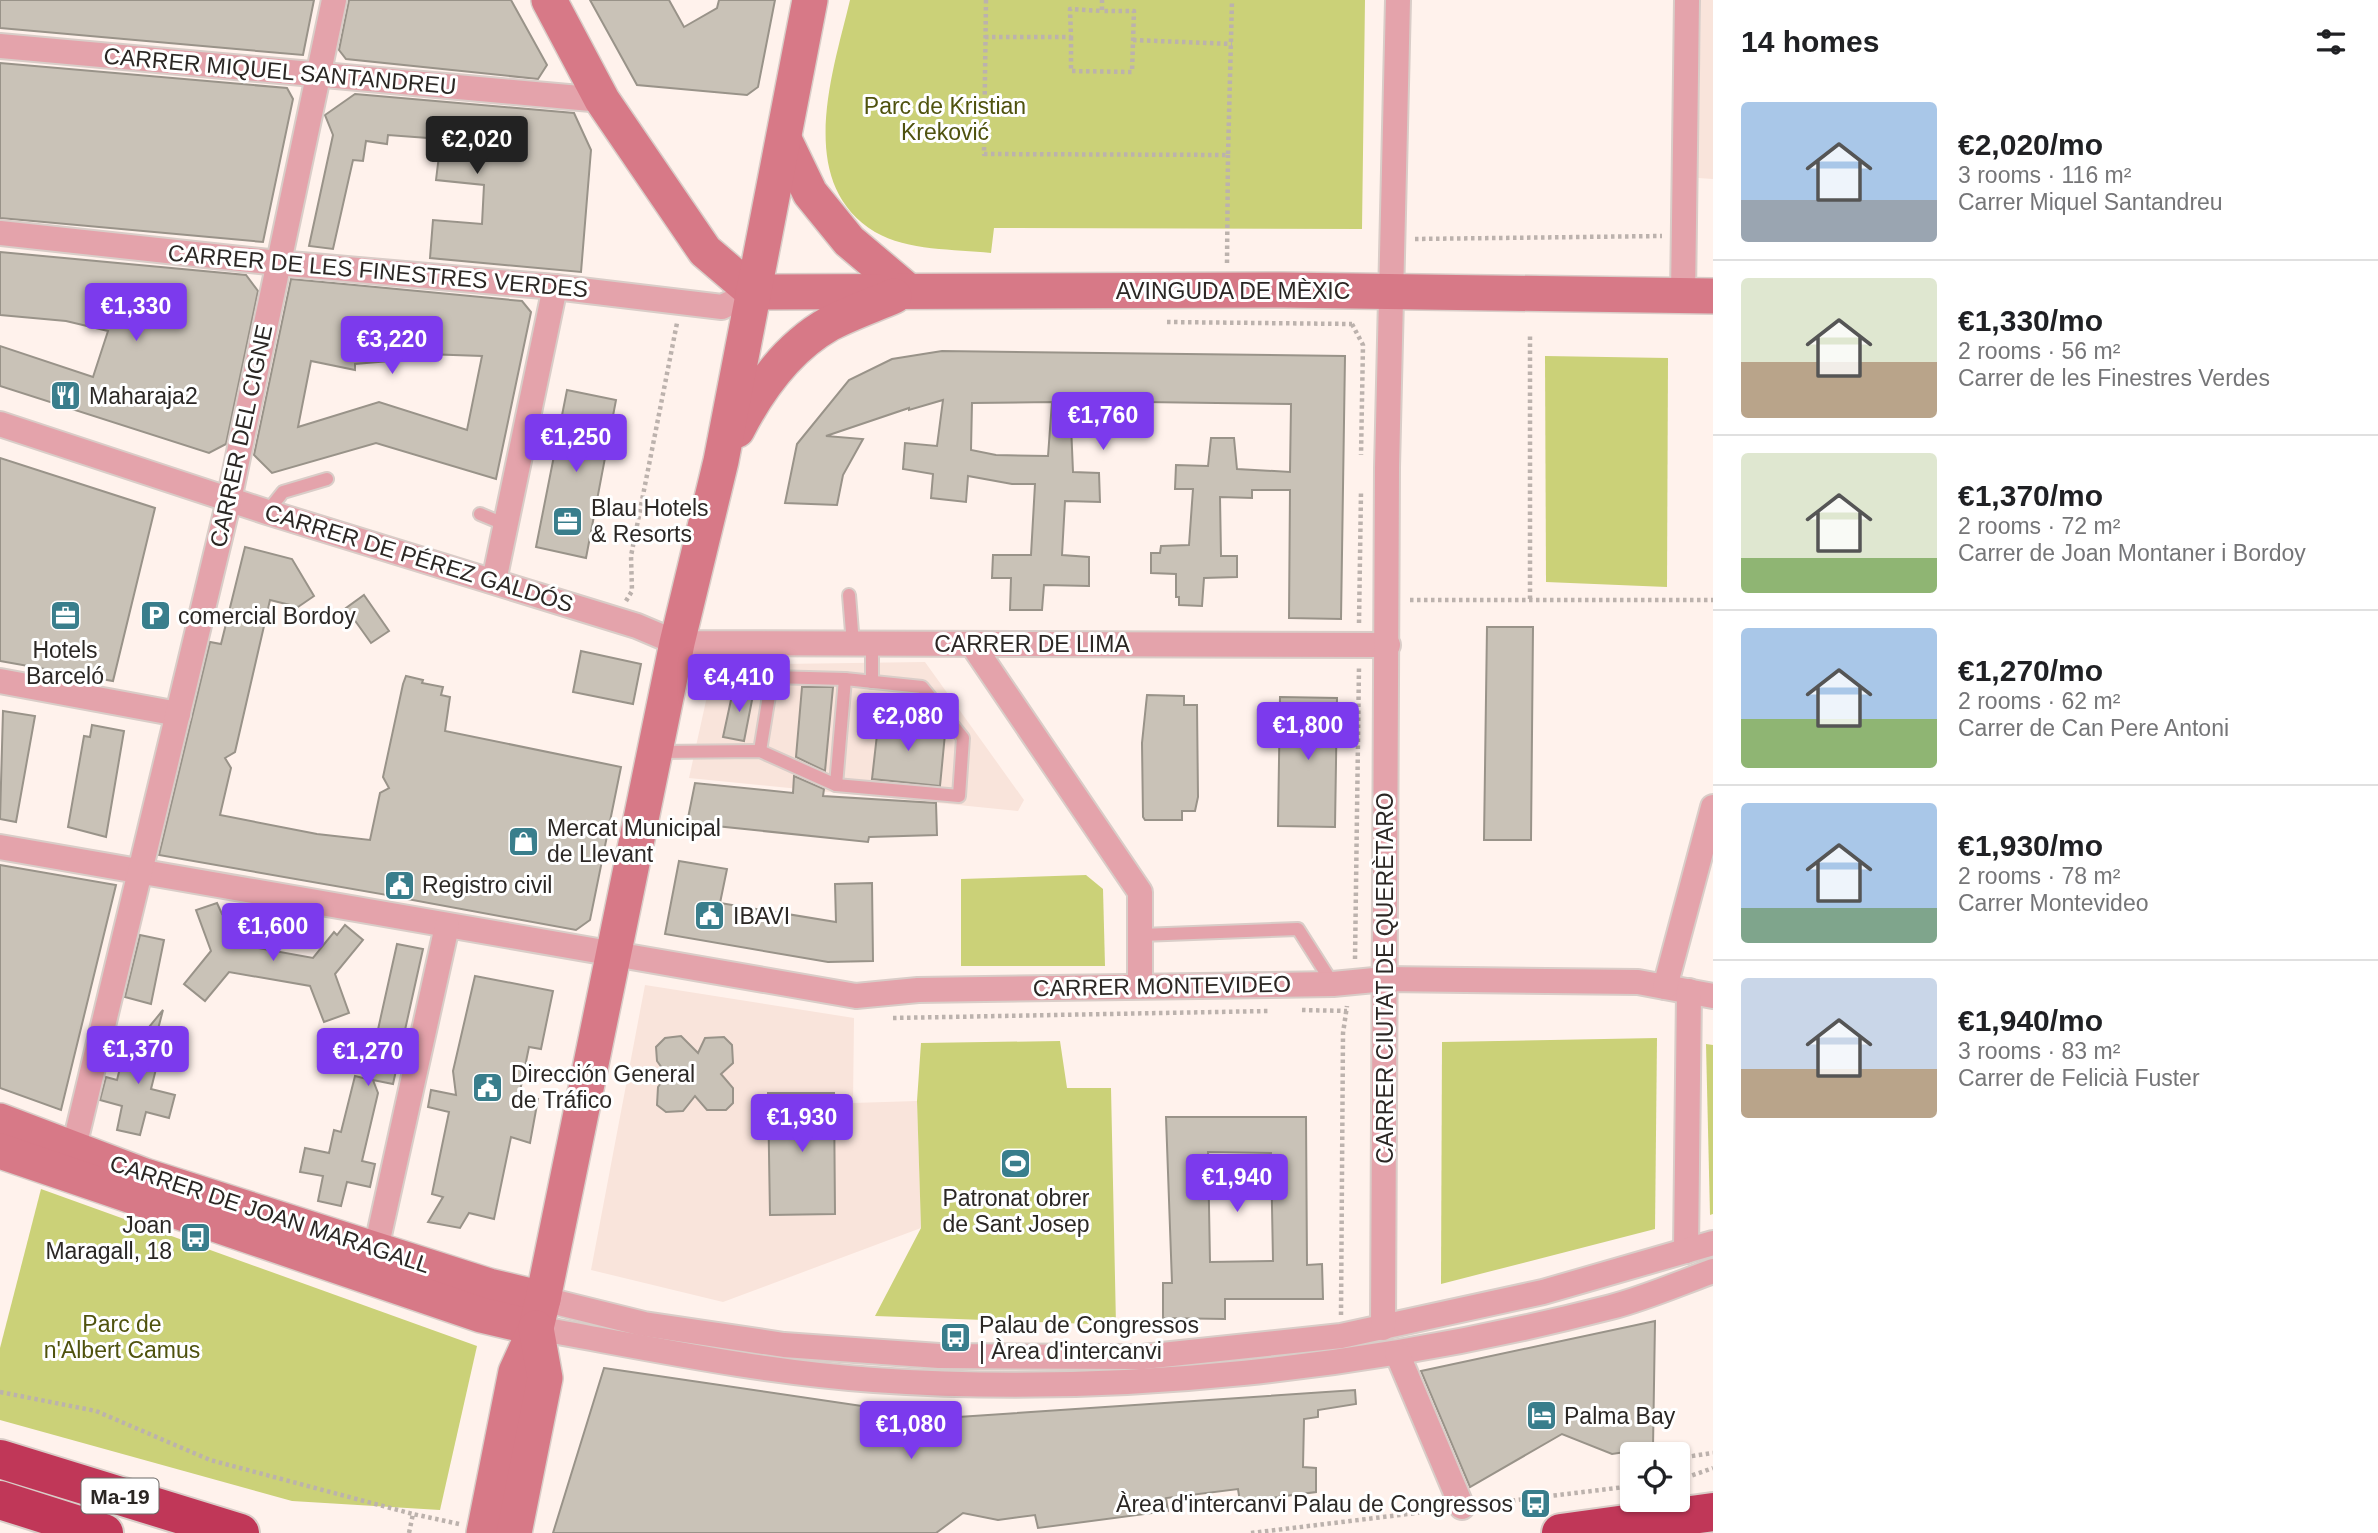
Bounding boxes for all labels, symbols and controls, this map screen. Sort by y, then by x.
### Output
icon: filters [2312,23,2350,61]
text: 14 homes [1741,25,1879,58]
street label: CARRER MIQUEL SANTANDREU [103,43,457,99]
park label: Parc de Kristian Kreković [864,93,1026,145]
pin: €2,020 [420,116,534,176]
text: €2,020 [442,126,512,152]
text: €2,020/mo [1958,128,2103,161]
icon: home [1797,130,1881,214]
text: 3 rooms · 116 m² [1958,162,2131,188]
text: Carrer Miquel Santandreu [1958,189,2223,215]
street label: CARRER DE LES FINESTRES VERDES [167,240,589,302]
street label: AVINGUDA DE MÈXIC [1116,278,1350,304]
pin: €1,330 [79,284,193,343]
text: €1,330 [101,293,171,319]
text: €1,330/mo [1958,304,2103,337]
icon: home [1797,306,1881,390]
pin: €3,220 [335,316,449,376]
street label: CARRER DEL CIGNE [205,322,277,550]
text: €3,220 [357,326,427,352]
text: 2 rooms · 56 m² [1958,338,2120,364]
text: Carrer de les Finestres Verdes [1958,365,2270,391]
restaurant icon: Maharaja2 [49,379,83,413]
place label: Maharaja2 [89,383,198,409]
pin: €1,760 [1046,392,1160,452]
text: €1,760 [1068,402,1138,428]
pin: €1,250 [519,414,633,474]
text: €1,250 [541,424,611,450]
text: €1,370/mo [1958,479,2103,512]
icon: home [1797,481,1881,565]
place label: Blau Hotels & Resorts [591,495,709,547]
street label: CARRER DE PÉREZ GALDÓS [262,499,576,617]
office icon: Blau Hotels & Resorts [551,504,585,538]
text: 2 rooms · 72 m² [1958,513,2120,539]
text: Carrer de Joan Montaner i Bordoy [1958,540,2306,566]
office icon: Hotels Barceló [48,599,82,633]
parking icon: comercial Bordoy [138,599,172,633]
place label: comercial Bordoy [178,603,356,629]
street label: CARRER DE LIMA [934,631,1130,657]
place label: Hotels Barceló [26,637,104,689]
pin: €4,410 [682,654,796,714]
text: €1,270/mo [1958,654,2103,687]
icon: home [1797,656,1881,740]
text: €4,410 [704,664,774,690]
text: 2 rooms · 62 m² [1958,688,2120,714]
pin: €2,080 [851,694,965,753]
pin: €1,800 [1251,702,1365,762]
text: €2,080 [873,703,943,729]
text: €1,800 [1273,712,1343,738]
text: Carrer de Can Pere Antoni [1958,715,2229,741]
street label: CARRER CIUTAT DE QUERÈTARO [1372,792,1398,1164]
place label: Mercat Municipal de Llevant [547,815,721,867]
shop icon: Mercat Municipal de Llevant [507,824,541,858]
text: €1,930/mo [1958,829,2103,862]
icon: home [1797,831,1881,915]
text: 2 rooms · 78 m² [1958,863,2120,889]
public building icon: Registro civil [382,868,416,902]
place label: Registro civil [422,872,552,898]
text: Carrer Montevideo [1958,890,2148,916]
public building icon: IBAVI [693,899,727,933]
place label: IBAVI [733,903,790,929]
pin: €1,600 [216,904,330,963]
text: €1,600 [238,913,308,939]
street label: CARRER MONTEVIDEO [1033,971,1291,1001]
text: €1,940/mo [1958,1004,2103,1037]
icon: home [1797,1006,1881,1090]
pin: €1,370 [81,1026,195,1086]
pin: €1,270 [311,1028,425,1088]
text: €1,370 [103,1036,173,1062]
text: €1,270 [333,1038,403,1064]
text: 3 rooms · 83 m² [1958,1038,2120,1064]
place label: Dirección General de Tráfico [511,1061,695,1113]
text: Carrer de Felicià Fuster [1958,1065,2200,1091]
public building icon: Dirección General de Tráfico [471,1070,505,1104]
pin: €1,930 [745,1094,859,1154]
text: €1,930 [767,1104,837,1130]
sports icon: Patronat obrer de Sant Josep [999,1147,1033,1181]
street label: CARRER DE JOAN MARAGALL [107,1150,433,1278]
pin: €1,940 [1180,1154,1294,1214]
text: €1,940 [1202,1164,1272,1190]
place label: Patronat obrer de Sant Josep [942,1185,1090,1237]
place label: Joan Maragall, 18 [45,1212,172,1264]
bus stop icon: Joan Maragall, 18 [178,1221,212,1255]
park label: Parc de n'Albert Camus [44,1311,200,1363]
place label: Palau de Congressos | Àrea d'intercanvi [979,1312,1199,1364]
bus stop icon: Palau de Congressos | Àrea d'intercanvi [939,1321,973,1355]
hotel icon: Palma Bay [1524,1399,1558,1433]
pin: €1,080 [854,1402,968,1461]
place label: Palma Bay [1564,1403,1676,1429]
text: €1,080 [876,1411,946,1437]
map controls [1620,1442,1690,1512]
button: locate [1620,1442,1690,1512]
road number: Ma-19 [82,1478,158,1514]
bus stop icon: Àrea d'intercanvi Palau de Congressos [1519,1487,1553,1521]
place label: Àrea d'intercanvi Palau de Congressos [1116,1491,1513,1517]

